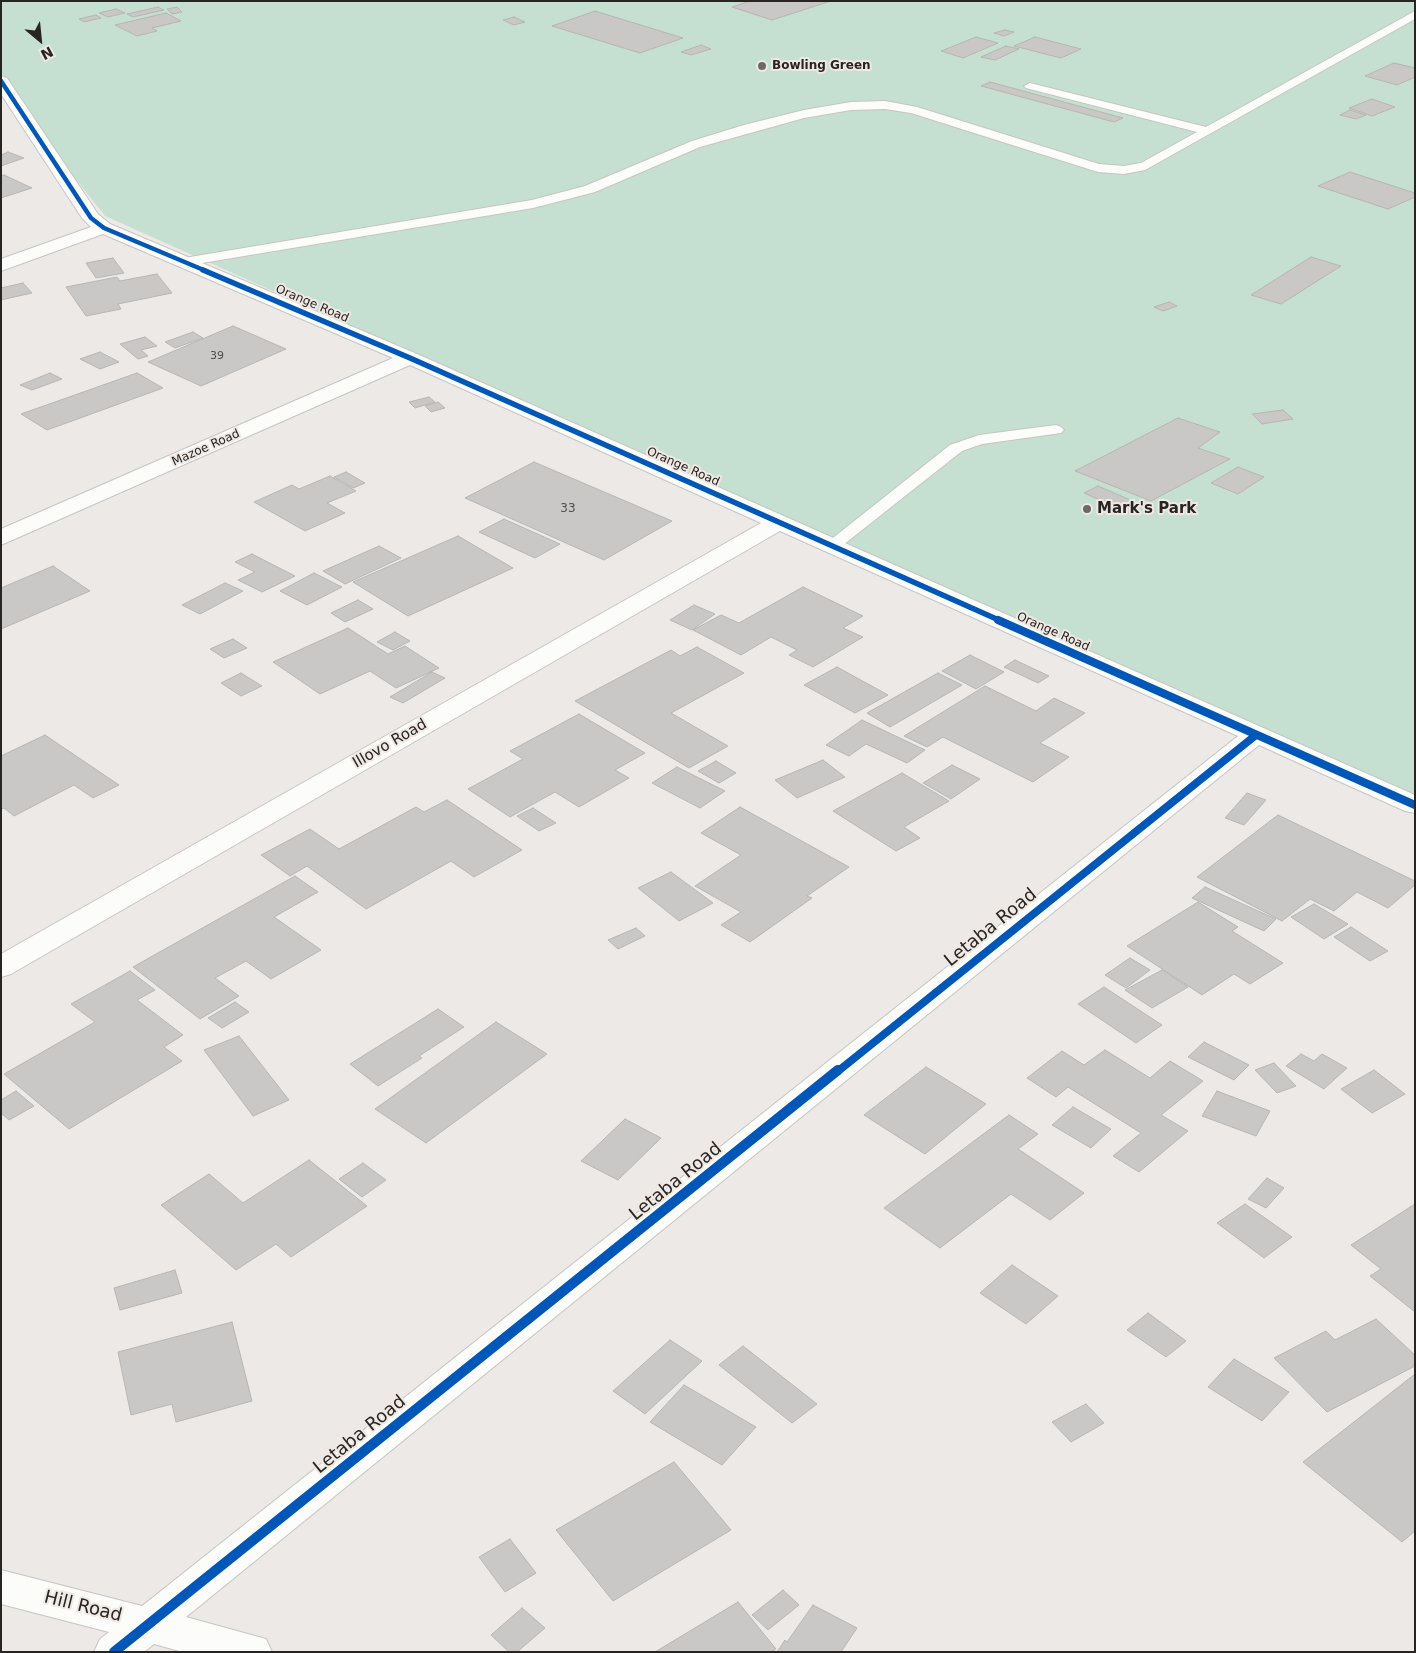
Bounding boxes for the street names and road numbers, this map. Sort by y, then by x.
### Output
street label: Orange Road [273,282,351,326]
street label: Mazoe Road [170,427,242,469]
street label: Orange Road [644,445,722,489]
street label: Orange Road [1014,610,1092,654]
street label: Illovo Road [350,716,430,772]
street label: Letaba Road [941,884,1041,972]
street label: Letaba Road [626,1138,726,1226]
street label: Letaba Road [310,1391,410,1479]
street label: Hill Road [42,1587,124,1627]

